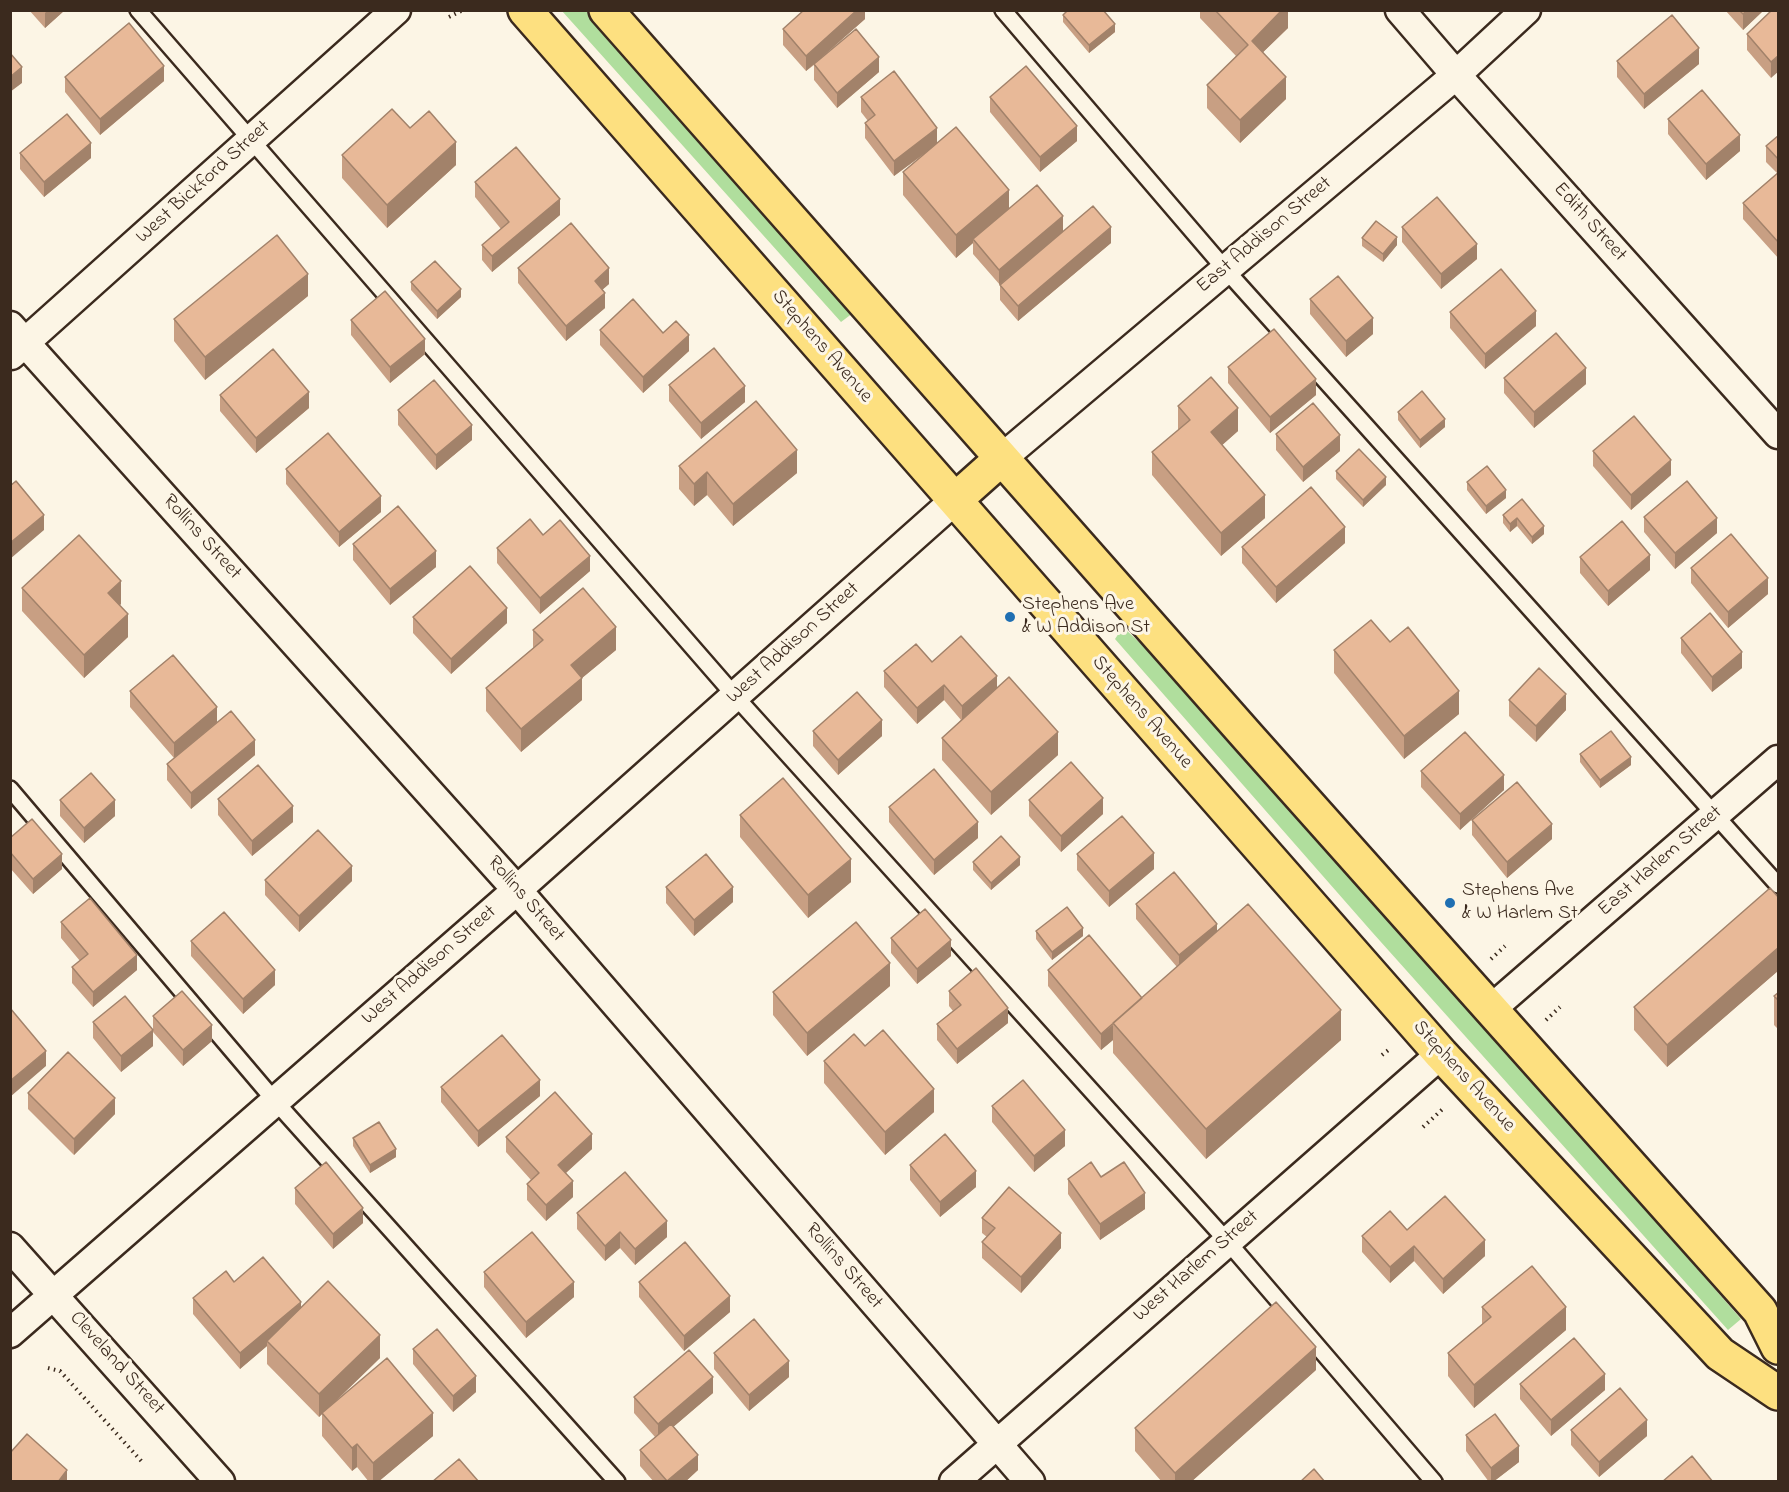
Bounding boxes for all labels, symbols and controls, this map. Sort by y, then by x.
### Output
street label: West Bickford Street [132,116,276,250]
street label: East Addison Street [1193,172,1337,300]
street label: Edith Street [1547,178,1631,268]
street label: Stephens Avenue [765,286,877,408]
street label: Rollins Street [156,490,246,586]
street label: West Addison Street [723,578,865,710]
place label: Stephens Ave & W Addison St [1022,594,1150,641]
marker: Stephens Ave & W Addison St [1003,610,1017,624]
street label: Stephens Avenue [1085,652,1197,774]
street label: East Harlem Street [1594,802,1728,922]
street label: Rollins Street [481,852,569,948]
place label: Stephens Ave & W Harlem St [1462,880,1578,927]
marker: Stephens Ave & W Harlem St [1443,896,1457,910]
street label: West Addison Street [358,901,502,1031]
street label: Stephens Avenue [1407,1016,1519,1138]
street label: West Harlem Street [1129,1206,1265,1328]
street label: Rollins Street [799,1219,887,1315]
street label: Cleveland Street [63,1307,169,1421]

